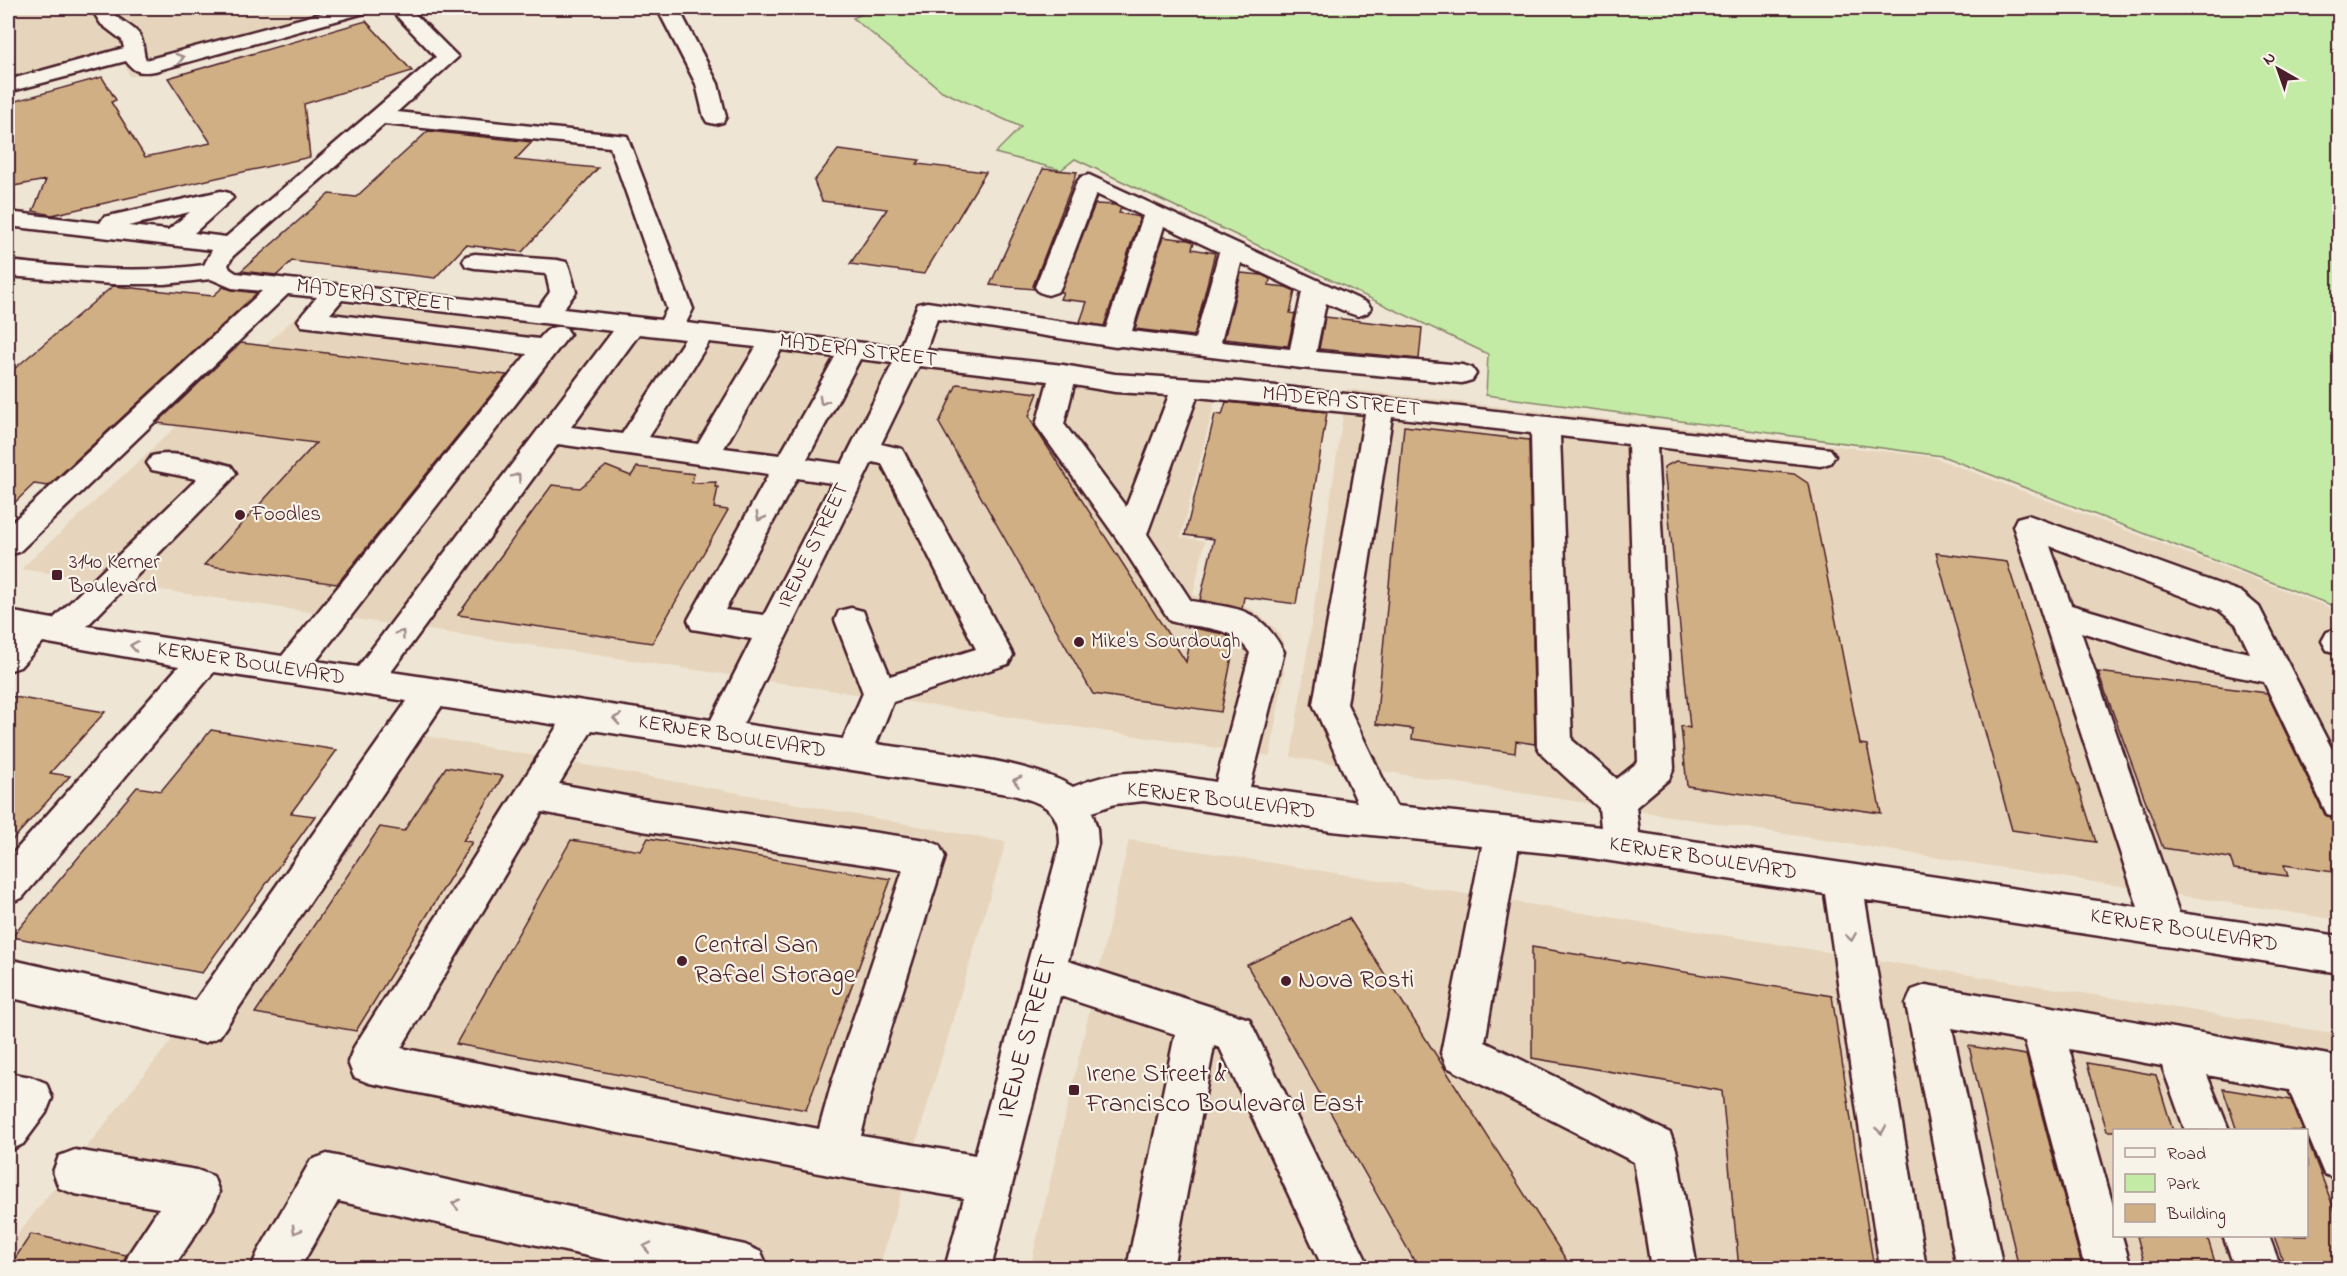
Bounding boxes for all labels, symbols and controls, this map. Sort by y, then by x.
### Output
north arrow [2248,39,2308,99]
text: N [2258,46,2282,72]
one-way arrow [175,53,185,66]
street label: MADERA STREET [295,271,455,321]
street label: MADERA STREET [778,326,938,376]
street label: MADERA STREET [1261,379,1421,425]
one-way arrow [819,395,830,405]
one-way arrow [509,472,520,483]
street label: IRENE STREET [771,478,857,614]
place label: Foodles [251,500,321,530]
marker: Foodles [233,508,247,522]
one-way arrow [756,511,767,521]
place label: 3140 Kerner Boulevard [68,548,160,602]
marker: 3140 Kerner Boulevard [50,568,64,582]
place label: Mike's Sourdough [1091,627,1240,659]
one-way arrow [394,629,405,640]
street label: KERNER BOULEVARD [155,634,347,694]
marker: Mike's Sourdough [1072,635,1086,649]
one-way arrow [129,640,138,652]
street label: KERNER BOULEVARD [636,707,828,767]
one-way arrow [613,714,622,726]
street label: KERNER BOULEVARD [1125,775,1317,827]
one-way arrow [1013,776,1023,789]
street label: KERNER BOULEVARD [1607,829,1799,889]
street label: KERNER BOULEVARD [2088,901,2280,961]
place label: Central San Rafael Storage [694,927,856,995]
one-way arrow [1844,933,1856,942]
street label: IRENE STREET [988,951,1068,1123]
marker: Central San Rafael Storage [675,954,689,968]
place label: Nova Rosti [1298,962,1414,1000]
marker: Nova Rosti [1279,974,1293,988]
place label: Irene Street & Francisco Boulevard East [1085,1056,1364,1124]
marker: Irene Street & Francisco Boulevard East [1067,1083,1081,1097]
one-way arrow [1874,1125,1886,1135]
legend [2113,1129,2308,1237]
text: Road [2167,1142,2206,1168]
text: Park [2167,1172,2200,1198]
one-way arrow [452,1199,462,1212]
text: Building [2166,1202,2226,1229]
one-way arrow [292,1224,303,1234]
one-way arrow [642,1241,652,1254]

